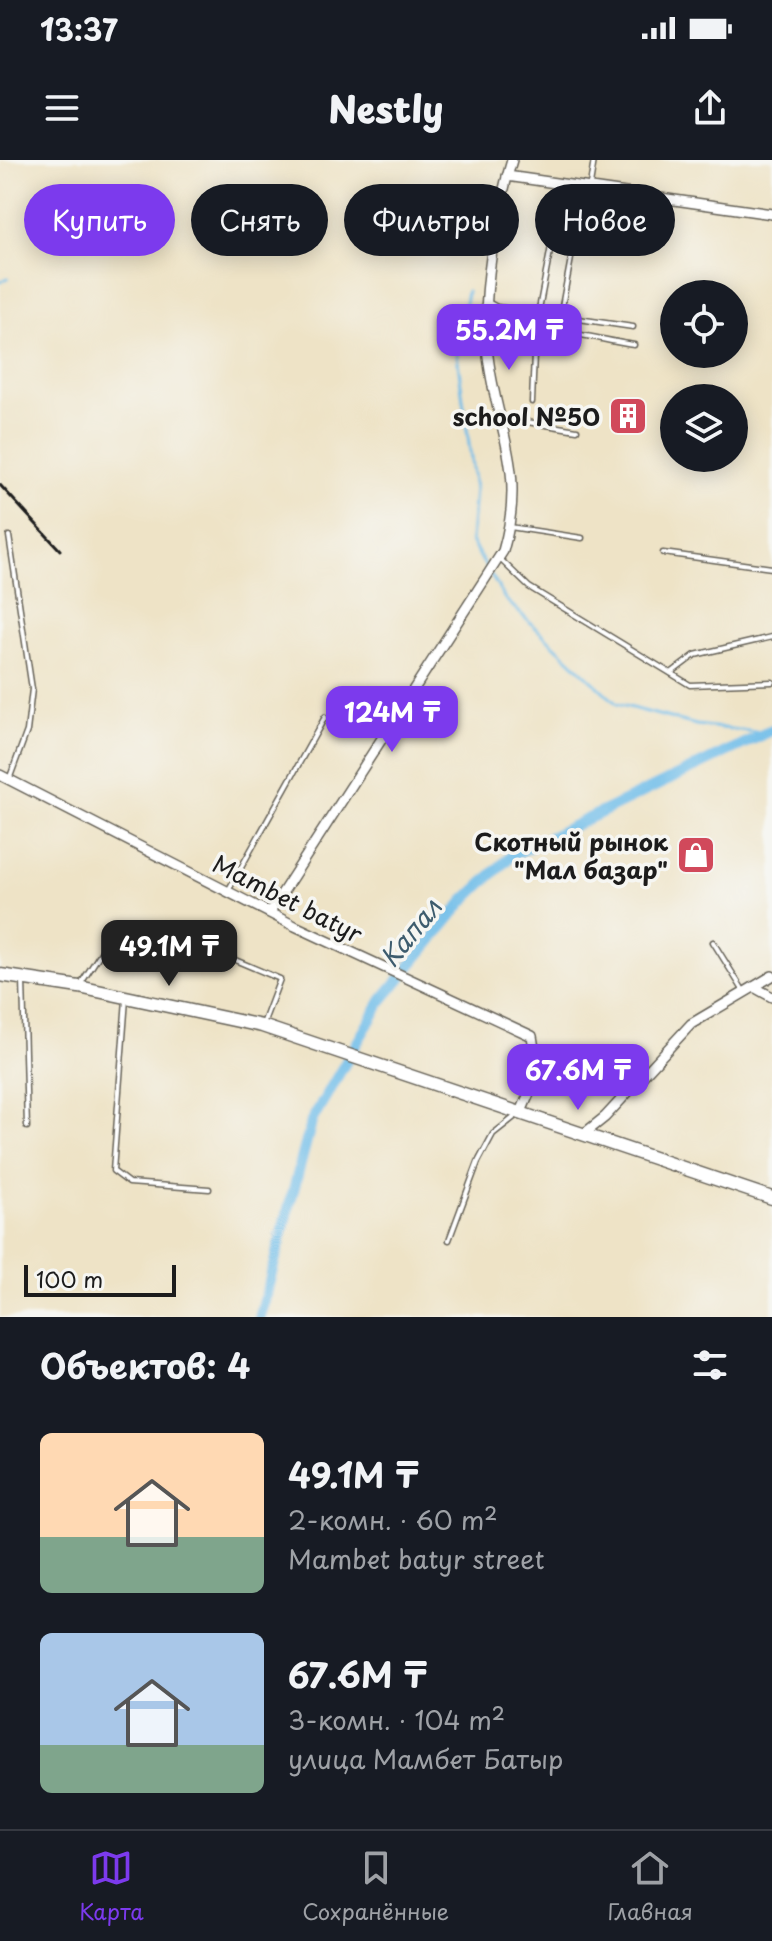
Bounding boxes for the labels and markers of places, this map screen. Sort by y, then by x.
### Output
pin: 55.2M ₸ [435,304,583,372]
building icon: school №50 [607,395,649,437]
place label: school №50 [453,398,600,434]
pin: 124M ₸ [327,686,457,754]
place label: Скотный рынок "Мал базар" [474,823,669,887]
shop icon: Скотный рынок "Мал базар" [675,834,717,876]
pin: 49.1M ₸ [95,920,243,988]
pin: 67.6M ₸ [504,1044,652,1112]

